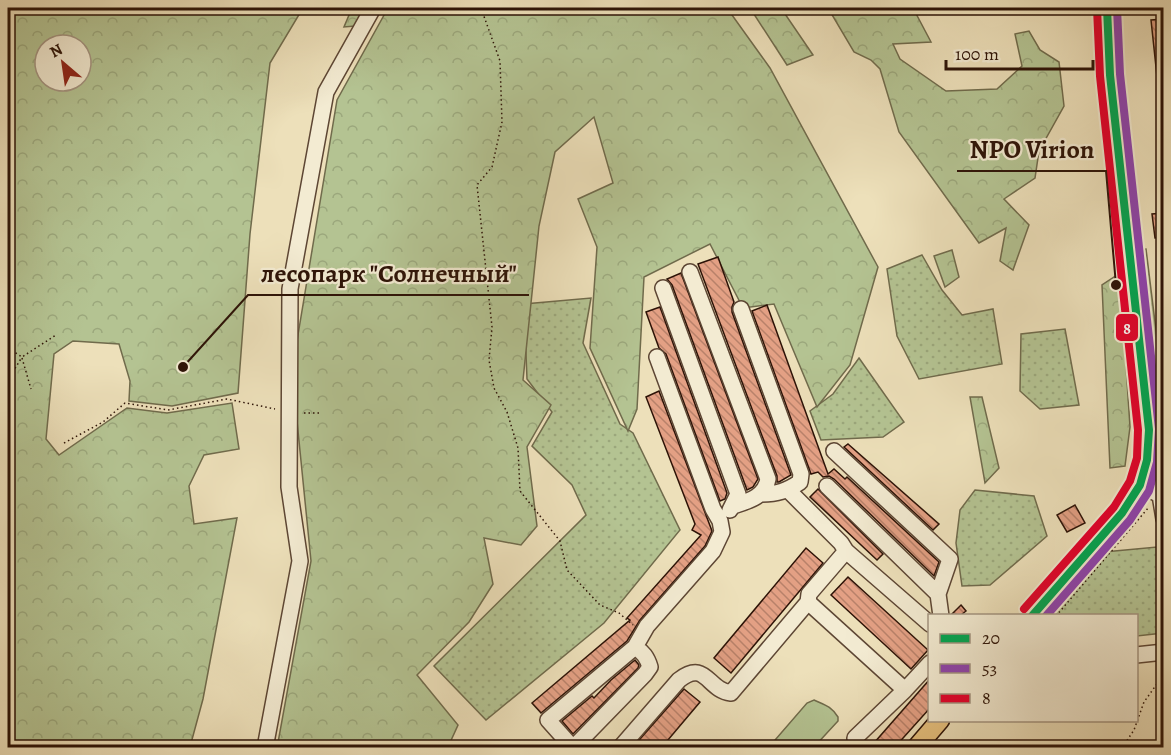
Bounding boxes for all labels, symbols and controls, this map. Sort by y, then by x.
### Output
north arrow [33,33,93,93]
scale bar [946,33,1093,71]
text: N [46,38,67,63]
text: 100 m [955,42,999,66]
callout: NPO Virion [957,127,1106,171]
text: NPO Virion [970,132,1095,167]
callout: лесопарк "Солнечный" [248,251,529,295]
text: лесопарк "Солнечный" [260,256,517,291]
line badge: 8 [1115,313,1139,342]
text: 8 [1123,318,1131,340]
legend [928,614,1138,722]
text: 20 [982,626,1000,650]
text: 53 [982,656,997,680]
text: 8 [982,686,991,710]

